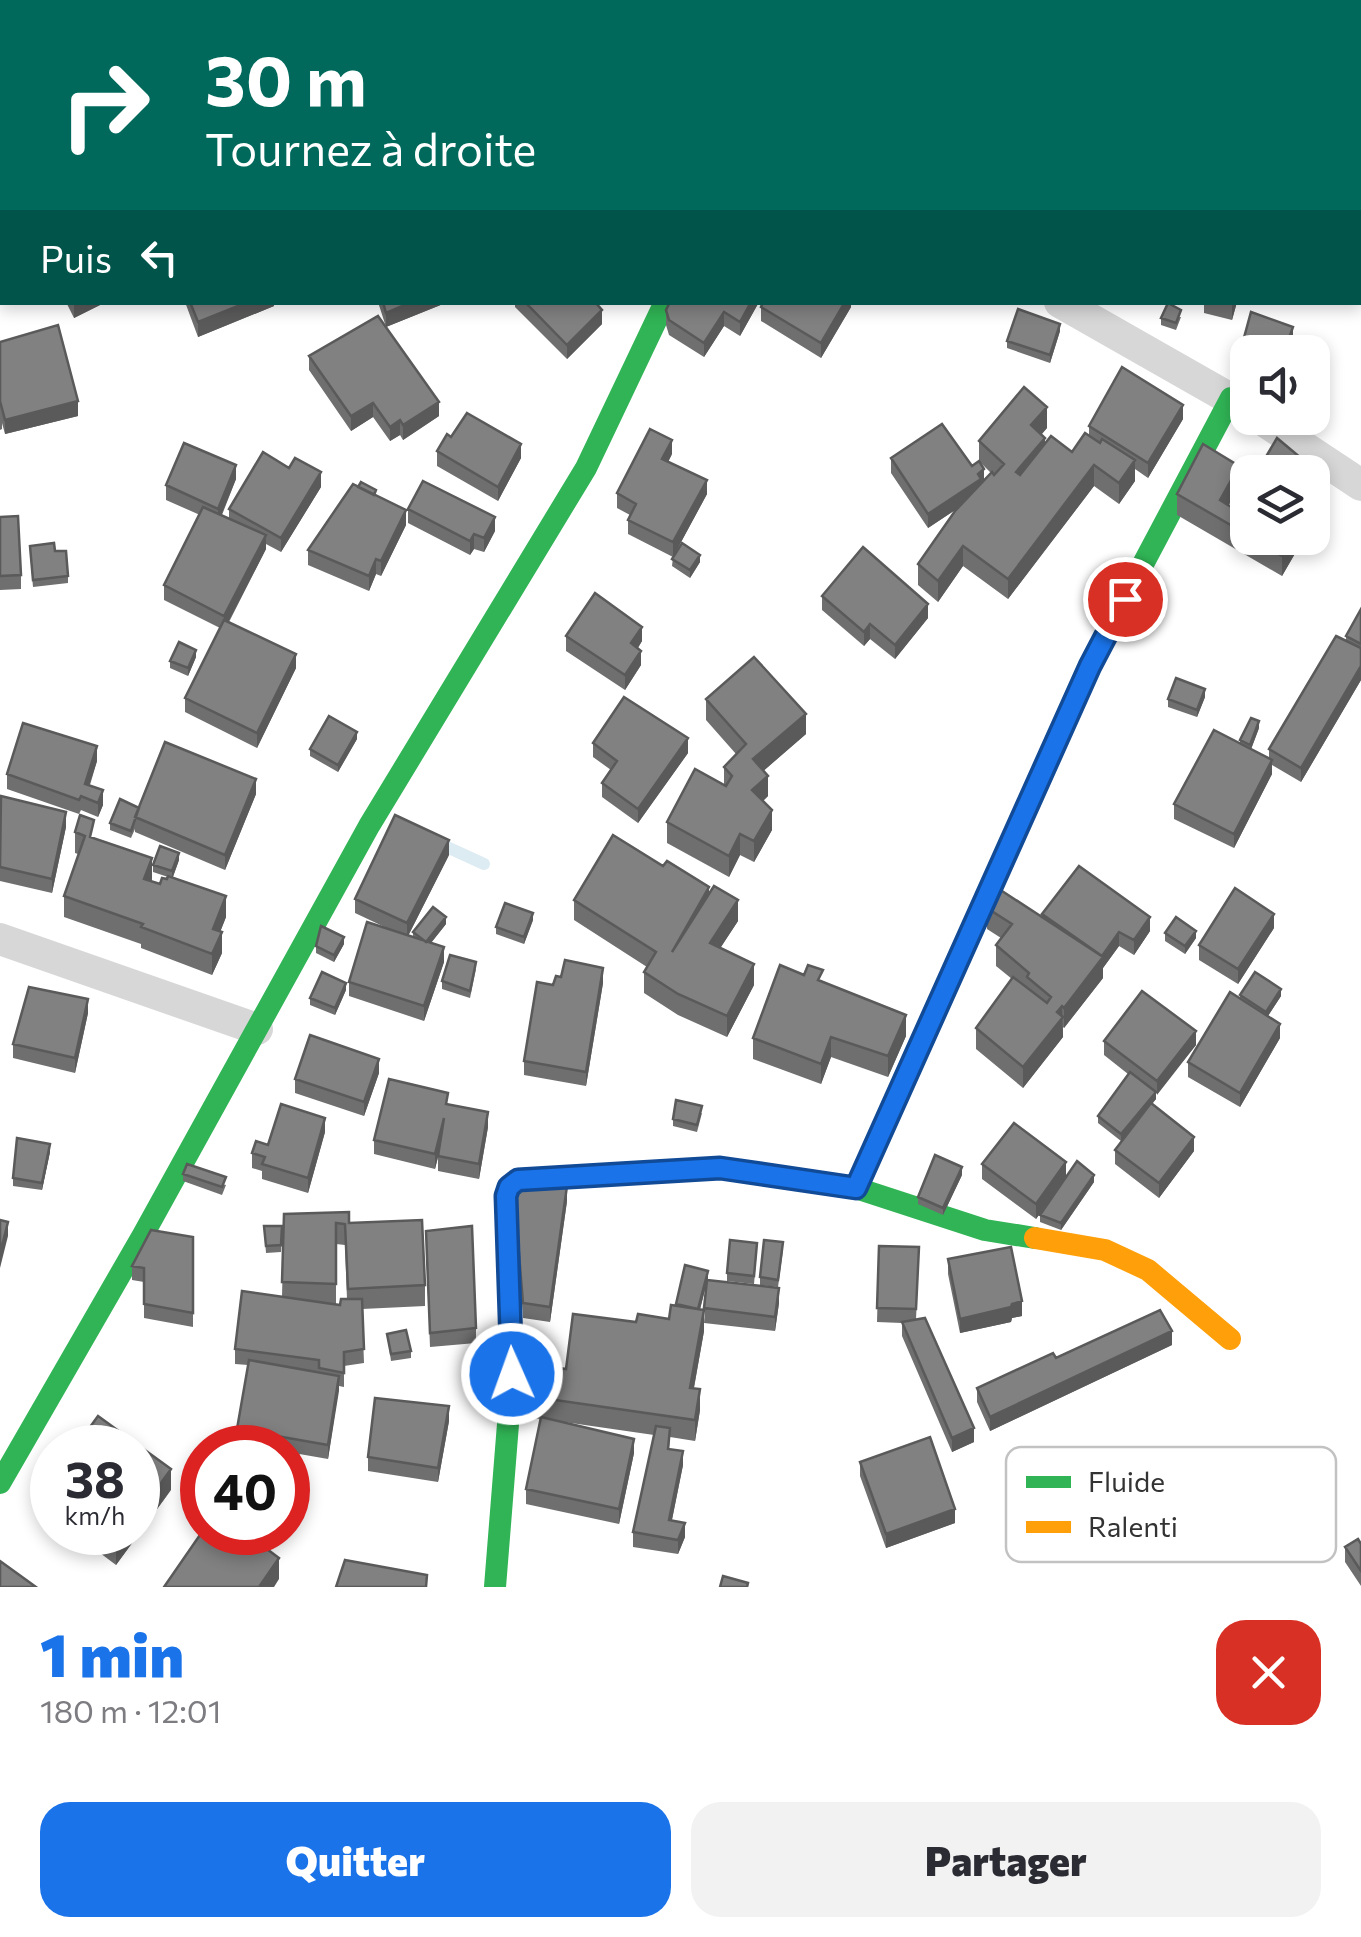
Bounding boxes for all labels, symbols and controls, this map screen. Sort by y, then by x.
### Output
text: 30 m [205,35,367,120]
icon: right [40,40,170,170]
text: Tournez à droite [205,120,536,175]
icon: left [132,230,187,285]
text: Puis [40,234,112,281]
map controls [1230,335,1330,555]
button: sound [1230,335,1330,435]
button: layers [1230,455,1330,555]
pin [1083,557,1168,642]
icon: arrive [1098,572,1153,627]
position arrow [460,1322,564,1426]
speed limit sign: 40 [180,1425,310,1555]
text: 38 [65,1447,125,1508]
legend [1006,1447,1336,1562]
text: Fluide [1088,1464,1165,1498]
text: km/h [65,1500,125,1530]
text: Ralenti [1088,1509,1178,1543]
text: 1 min [40,1616,184,1689]
button: close [1216,1620,1321,1725]
text: 180 m · 12:01 [40,1690,221,1730]
button: Quitter [40,1802,671,1917]
button: Partager [691,1802,1321,1917]

